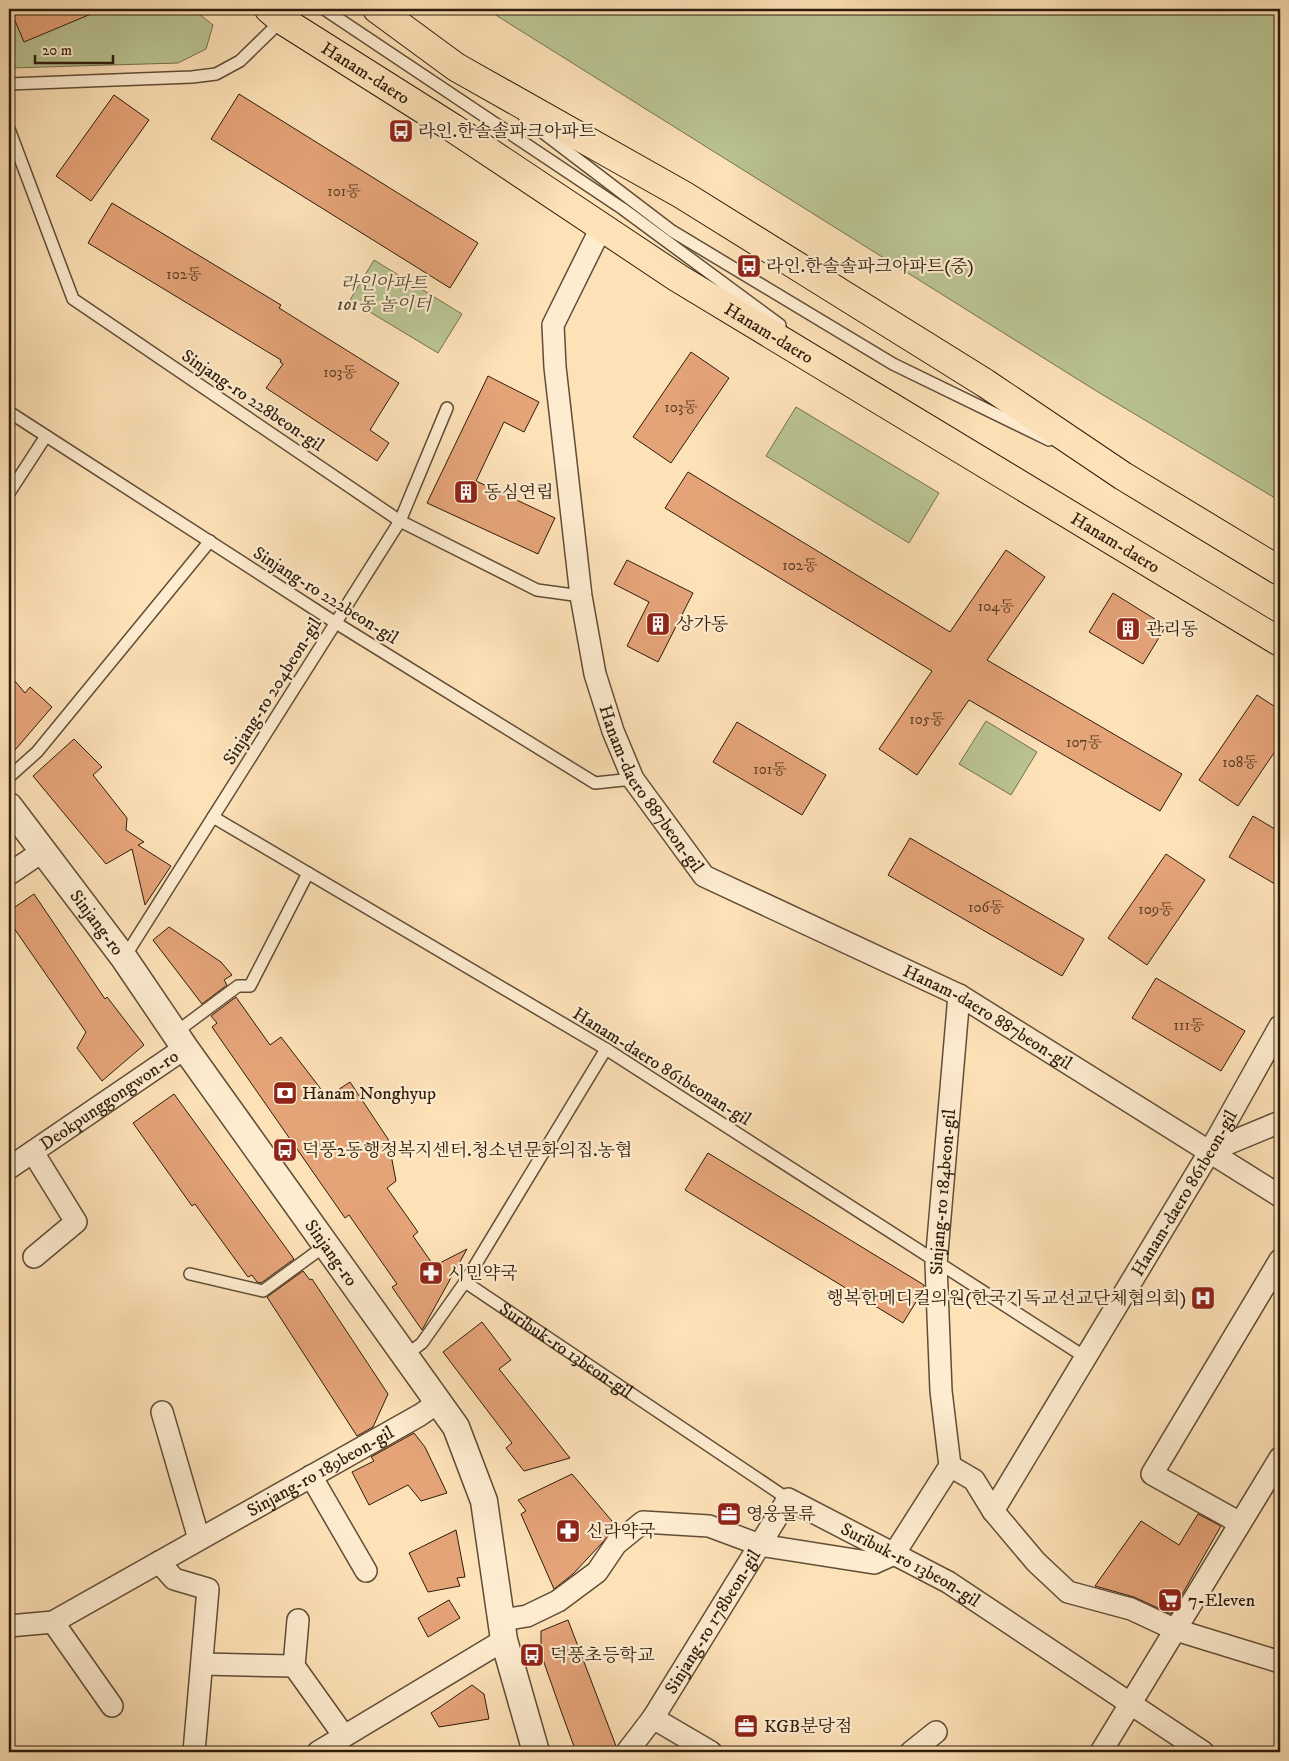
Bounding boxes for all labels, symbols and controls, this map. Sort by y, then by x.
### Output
scale bar [35,32,112,64]
street label: Hanam-daero [317,38,414,110]
text: 20 m [42,41,72,60]
bus stop icon: 라인.한솔솔파크아파트 [388,118,414,144]
place label: 라인.한솔솔파크아파트 [418,121,597,143]
house number: 101동 [327,182,361,201]
bus stop icon: 라인.한솔솔파크아파트(중) [736,253,762,279]
place label: 라인.한솔솔파크아파트(중) [766,256,974,278]
house number: 102동 [166,265,202,284]
park label: 라인아파트 101동 놀이터 [337,273,433,316]
street label: Hanam-daero [720,299,817,369]
street label: Sinjang-ro 228beon-gil [177,345,328,457]
house number: 103동 [323,363,357,382]
house number: 103동 [664,398,698,417]
building icon: 동심연립 [453,479,479,505]
place label: 동심연립 [484,482,554,504]
street label: Hanam-daero [1066,508,1164,579]
street label: Sinjang-ro 222beon-gil [249,542,403,650]
house number: 102동 [782,556,818,575]
house number: 104동 [978,597,1015,616]
building icon: 상가동 [645,611,671,637]
street label: Sinjang-ro 204beon-gil [219,613,327,769]
place label: 상가동 [676,614,728,636]
building icon: 관리동 [1115,616,1141,642]
place label: 관리동 [1146,619,1198,641]
street label: Hanam-daero 887beon-gil [594,703,708,878]
house number: 105동 [909,710,945,729]
house number: 107동 [1066,733,1102,752]
house number: 108동 [1222,753,1258,772]
house number: 101동 [753,760,787,779]
street label: Sinjang-ro [64,886,128,960]
house number: 106동 [968,898,1004,917]
house number: 109동 [1138,900,1174,919]
street label: Hanam-daero 887beon-gil [899,960,1076,1075]
street label: Hanam-daero 861beonan-gil [568,1003,755,1131]
house number: 111동 [1173,1016,1205,1035]
street label: Deokpunggongwon-ro [36,1046,183,1156]
bank icon: Hanam Nonghyup [272,1080,298,1106]
place label: Hanam Nonghyup [302,1083,436,1105]
street label: Hanam-daero 861beon-gil [1127,1106,1243,1280]
street label: Sinjang-ro 184beon-gil [926,1108,961,1275]
bus stop icon: 덕풍2동행정복지센터.청소년문화의집.농협 [272,1137,298,1163]
place label: 덕풍2동행정복지센터.청소년문화의집.농협 [302,1140,632,1162]
street label: Sinjang-ro [299,1216,362,1291]
pharmacy icon: 시민약국 [418,1260,444,1286]
place label: 시민약국 [448,1263,518,1285]
hospital icon: 행복한메디컬의원(한국기독교선교단체협의회) [1190,1285,1216,1311]
place label: 행복한메디컬의원(한국기독교선교단체협의회) [826,1288,1186,1310]
street label: Suribuk-ro 13beon-gil [495,1298,637,1404]
street label: Sinjang-ro 189beon-gil [243,1422,399,1522]
office icon: 영웅물류 [716,1501,742,1527]
place label: 영웅물류 [746,1504,816,1526]
pharmacy icon: 신라약국 [555,1518,581,1544]
street label: Suribuk-ro 13beon-gil [837,1518,984,1613]
place label: 신라약국 [586,1521,656,1543]
street label: Sinjang-ro 178beon-gil [660,1545,766,1698]
supermarket icon: 7-Eleven [1157,1587,1183,1613]
place label: 7-Eleven [1188,1590,1256,1612]
bus stop icon: 덕풍초등학교 [519,1642,545,1668]
place label: 덕풍초등학교 [550,1645,655,1667]
office icon: KGB분당점 [733,1713,759,1739]
place label: KGB분당점 [764,1716,852,1738]

